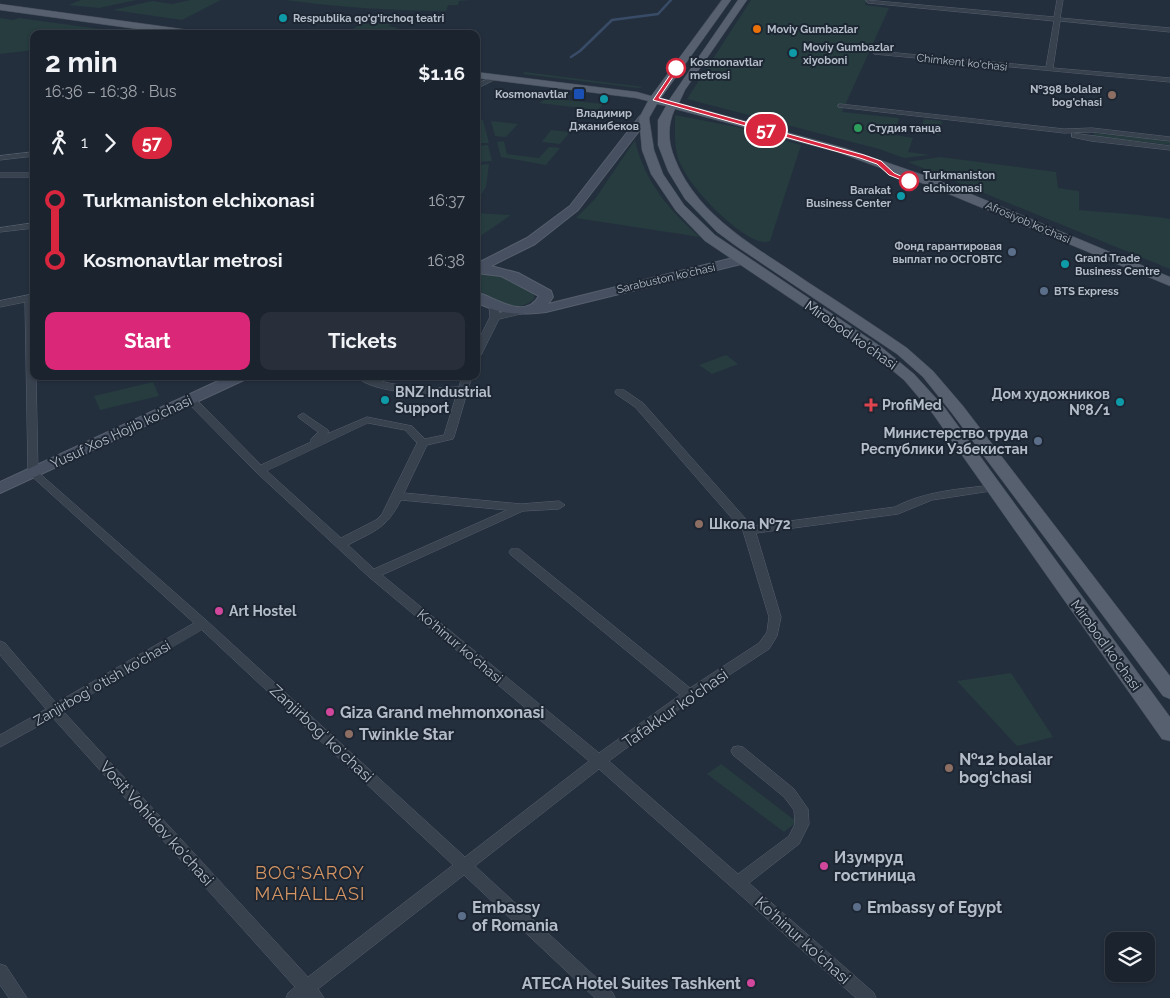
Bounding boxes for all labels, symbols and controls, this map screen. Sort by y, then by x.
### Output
marker: Respublika qo‘g‘irchoq teatri [277,12,289,24]
place label: Respublika qo‘g‘irchoq teatri [293,12,445,25]
marker: Moviy Gumbazlar [751,23,763,35]
place label: Moviy Gumbazlar [767,23,859,36]
place label: Moviy Gumbazlar xiyoboni [803,41,895,67]
text: 2 min [45,46,118,79]
marker: Moviy Gumbazlar xiyoboni [787,47,799,59]
street label: Chimkent ko'chasi [916,51,1008,74]
place label: Kosmonavtlar metrosi [690,56,764,82]
marker: Kosmonavtlar metrosi [666,58,686,78]
text: $1.16 [418,62,465,84]
text: 16:36 – 16:38 · Bus [45,82,177,101]
place label: №398 bolalar bog'chasi [1030,83,1103,109]
marker: Kosmonavtlar [572,87,586,101]
place label: Kosmonavtlar [495,88,569,101]
marker: №398 bolalar bog'chasi [1106,89,1118,101]
marker: Владимир Джанибеков [598,93,610,105]
place label: Владимир Джанибеков [569,107,639,133]
line badge: 57 [744,114,788,146]
text: 57 [756,119,776,140]
marker: Студия танца [852,122,864,134]
place label: Студия танца [868,122,941,135]
icon: walk [45,129,73,157]
icon: forward [96,129,124,157]
text: 57 [142,132,162,153]
text: 1 [81,133,88,152]
place label: Turkmaniston elchixonasi [923,169,996,195]
marker: Turkmaniston elchixonasi [899,171,919,191]
place label: Barakat Business Center [806,184,892,210]
text: Turkmaniston elchixonasi [83,189,315,211]
marker: Barakat Business Center [895,190,907,202]
text: 16:37 [428,191,465,210]
street label: Afrosiyob ko'chasi [984,199,1072,246]
place label: Фонд гарантировая выплат по ОСГОВТС [892,240,1002,266]
marker: Фонд гарантировая выплат по ОСГОВТС [1006,246,1018,258]
text: Kosmonavtlar metrosi [83,249,283,271]
text: 16:38 [427,251,465,270]
place label: Grand Trade Business Centre [1075,252,1160,278]
marker: Grand Trade Business Centre [1059,258,1071,270]
street label: Sarabuston ko'chasi [616,261,716,296]
marker: BTS Express [1038,285,1050,297]
place label: BTS Express [1054,285,1119,298]
street label: Mirobod ko'chasi [802,297,900,373]
button: Start [45,312,250,370]
button: Tickets [260,312,465,370]
place label: BNZ Industrial Support [395,384,492,416]
place label: Дом художников №8/1 [991,386,1110,418]
street label: Yusuf Xos Hojib ko'chasi [48,392,194,472]
marker: BNZ Industrial Support [379,394,391,406]
marker: Дом художников №8/1 [1114,396,1126,408]
place label: ProfiMed [882,397,942,413]
marker: ProfiMed [864,398,878,412]
place label: Министерство труда Республики Узбекистан [861,425,1028,457]
marker: Министерство труда Республики Узбекистан [1032,435,1044,447]
place label: Школа №72 [709,516,791,532]
marker: Школа №72 [693,518,705,530]
street label: Mirobod ko'chasi [1068,596,1144,694]
place label: Art Hostel [229,603,297,619]
marker: Art Hostel [213,605,225,617]
street label: Ko‘hinur ko‘chasi [414,606,506,686]
street label: Zanjirbog' o'tish ko'chasi [31,637,173,729]
street label: Tafakkur ko'chasi [619,665,732,752]
street label: Zanjirbogʻ koʻchasi [266,680,377,786]
place label: Giza Grand mehmonxonasi [340,703,544,722]
marker: Giza Grand mehmonxonasi [324,706,336,718]
place label: Twinkle Star [359,725,454,744]
marker: Twinkle Star [343,728,355,740]
place label: №12 bolalar bog'chasi [959,750,1053,787]
street label: Vosit Vohidov ko'chasi [96,757,218,889]
marker: №12 bolalar bog'chasi [943,762,955,774]
place label: Изумруд гостиница [834,848,916,885]
marker: Изумруд гостиница [818,860,830,872]
district label: BOG'SAROY MAHALLASI [255,862,365,904]
street label: Ko‘hinur ko‘chasi [751,893,854,988]
place label: Embassy of Romania [472,898,558,935]
place label: Embassy of Egypt [867,898,1002,917]
marker: Embassy of Egypt [851,901,863,913]
marker: Embassy of Romania [456,910,468,922]
map controls [1105,932,1155,982]
button: layers [1105,932,1155,982]
place label: ATECA Hotel Suites Tashkent [522,974,741,993]
marker: ATECA Hotel Suites Tashkent [745,977,757,989]

